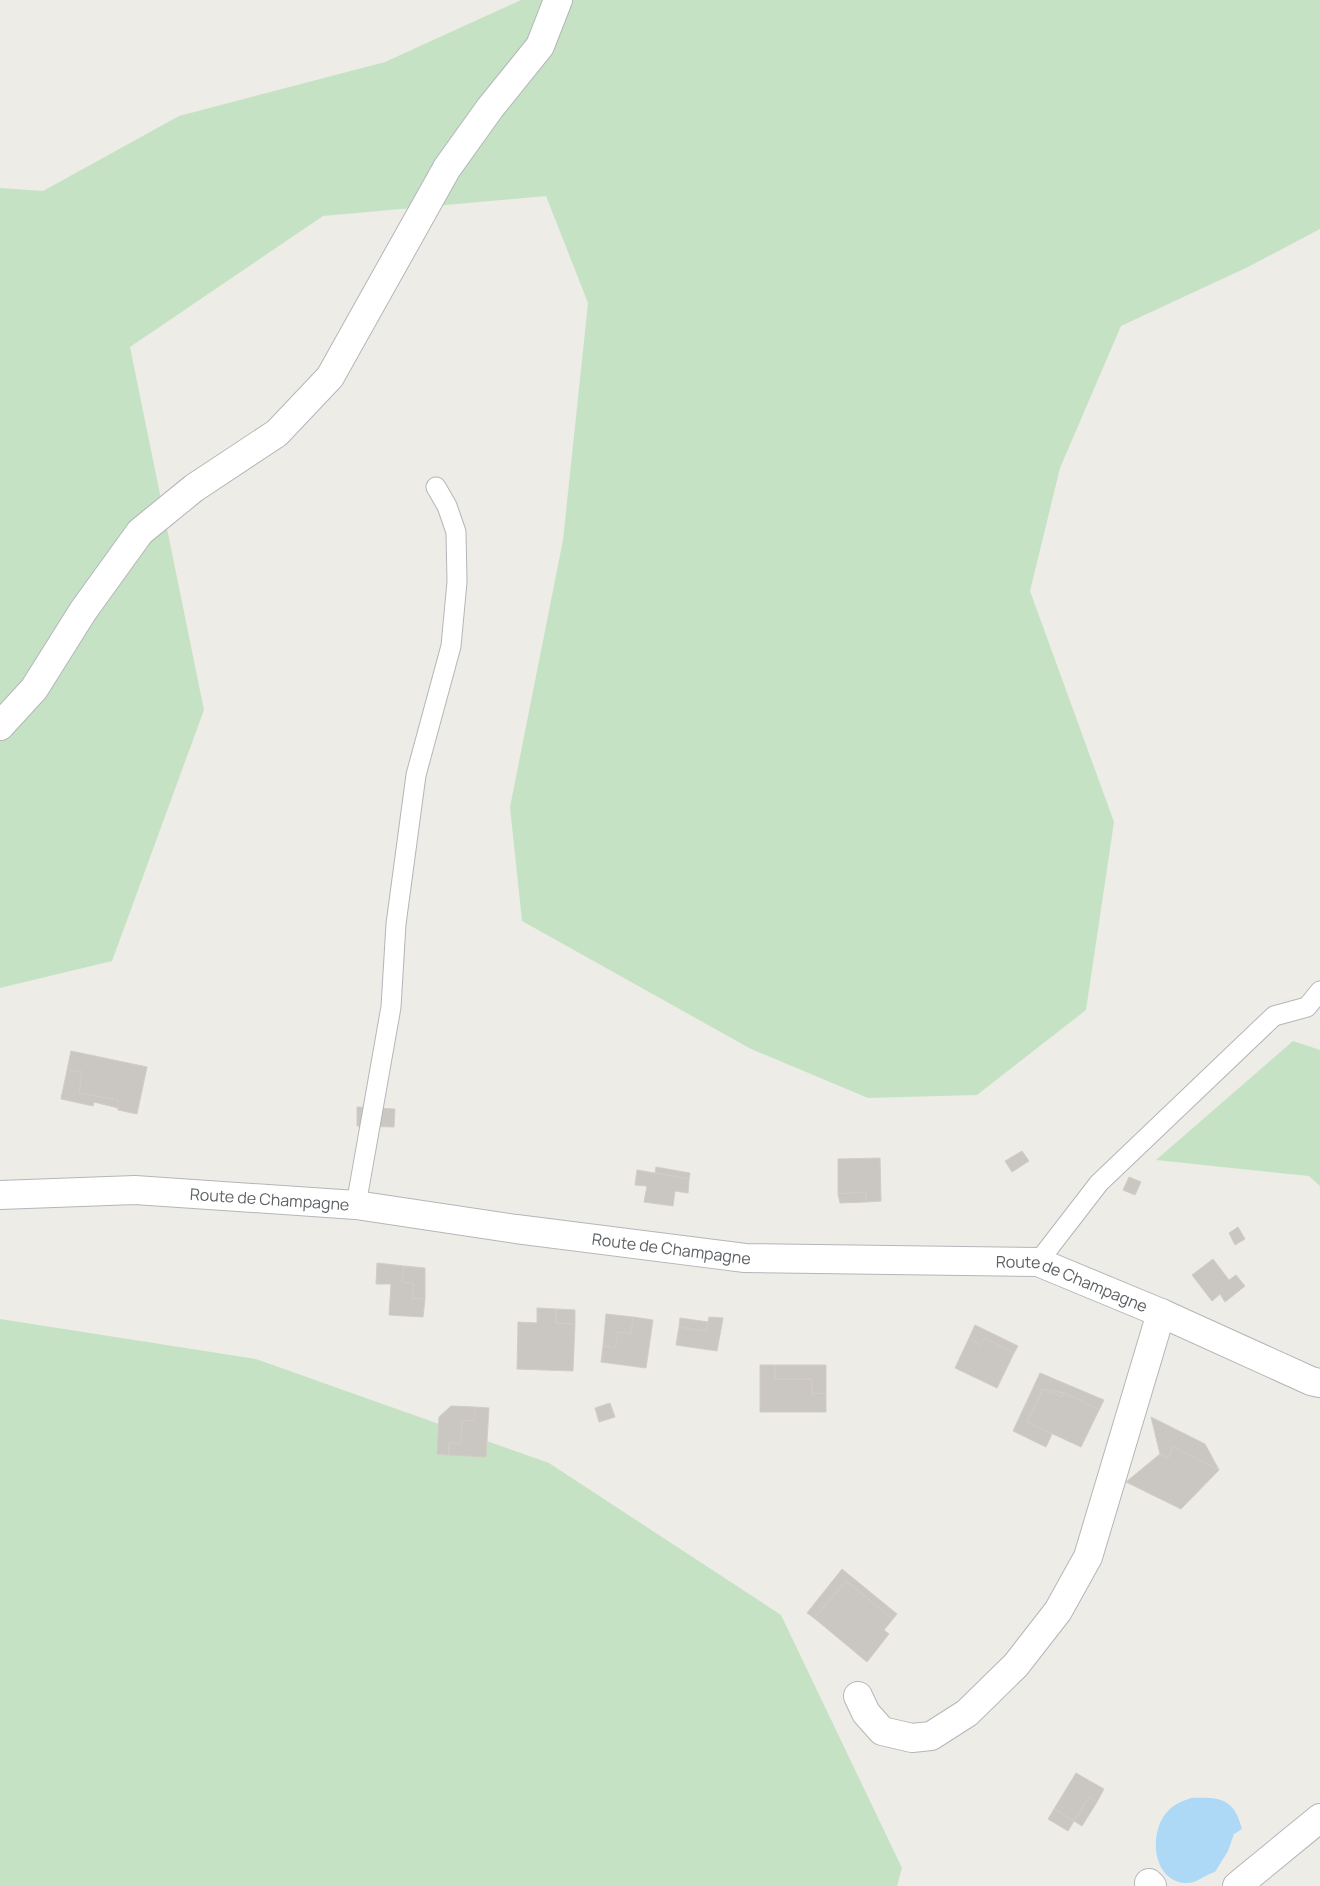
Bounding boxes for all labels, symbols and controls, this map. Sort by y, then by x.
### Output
street label: Route de Champagne [189,1183,350,1216]
street label: Route de Champagne [591,1228,751,1269]
street label: Route de Champagne [996,1250,1151,1317]

